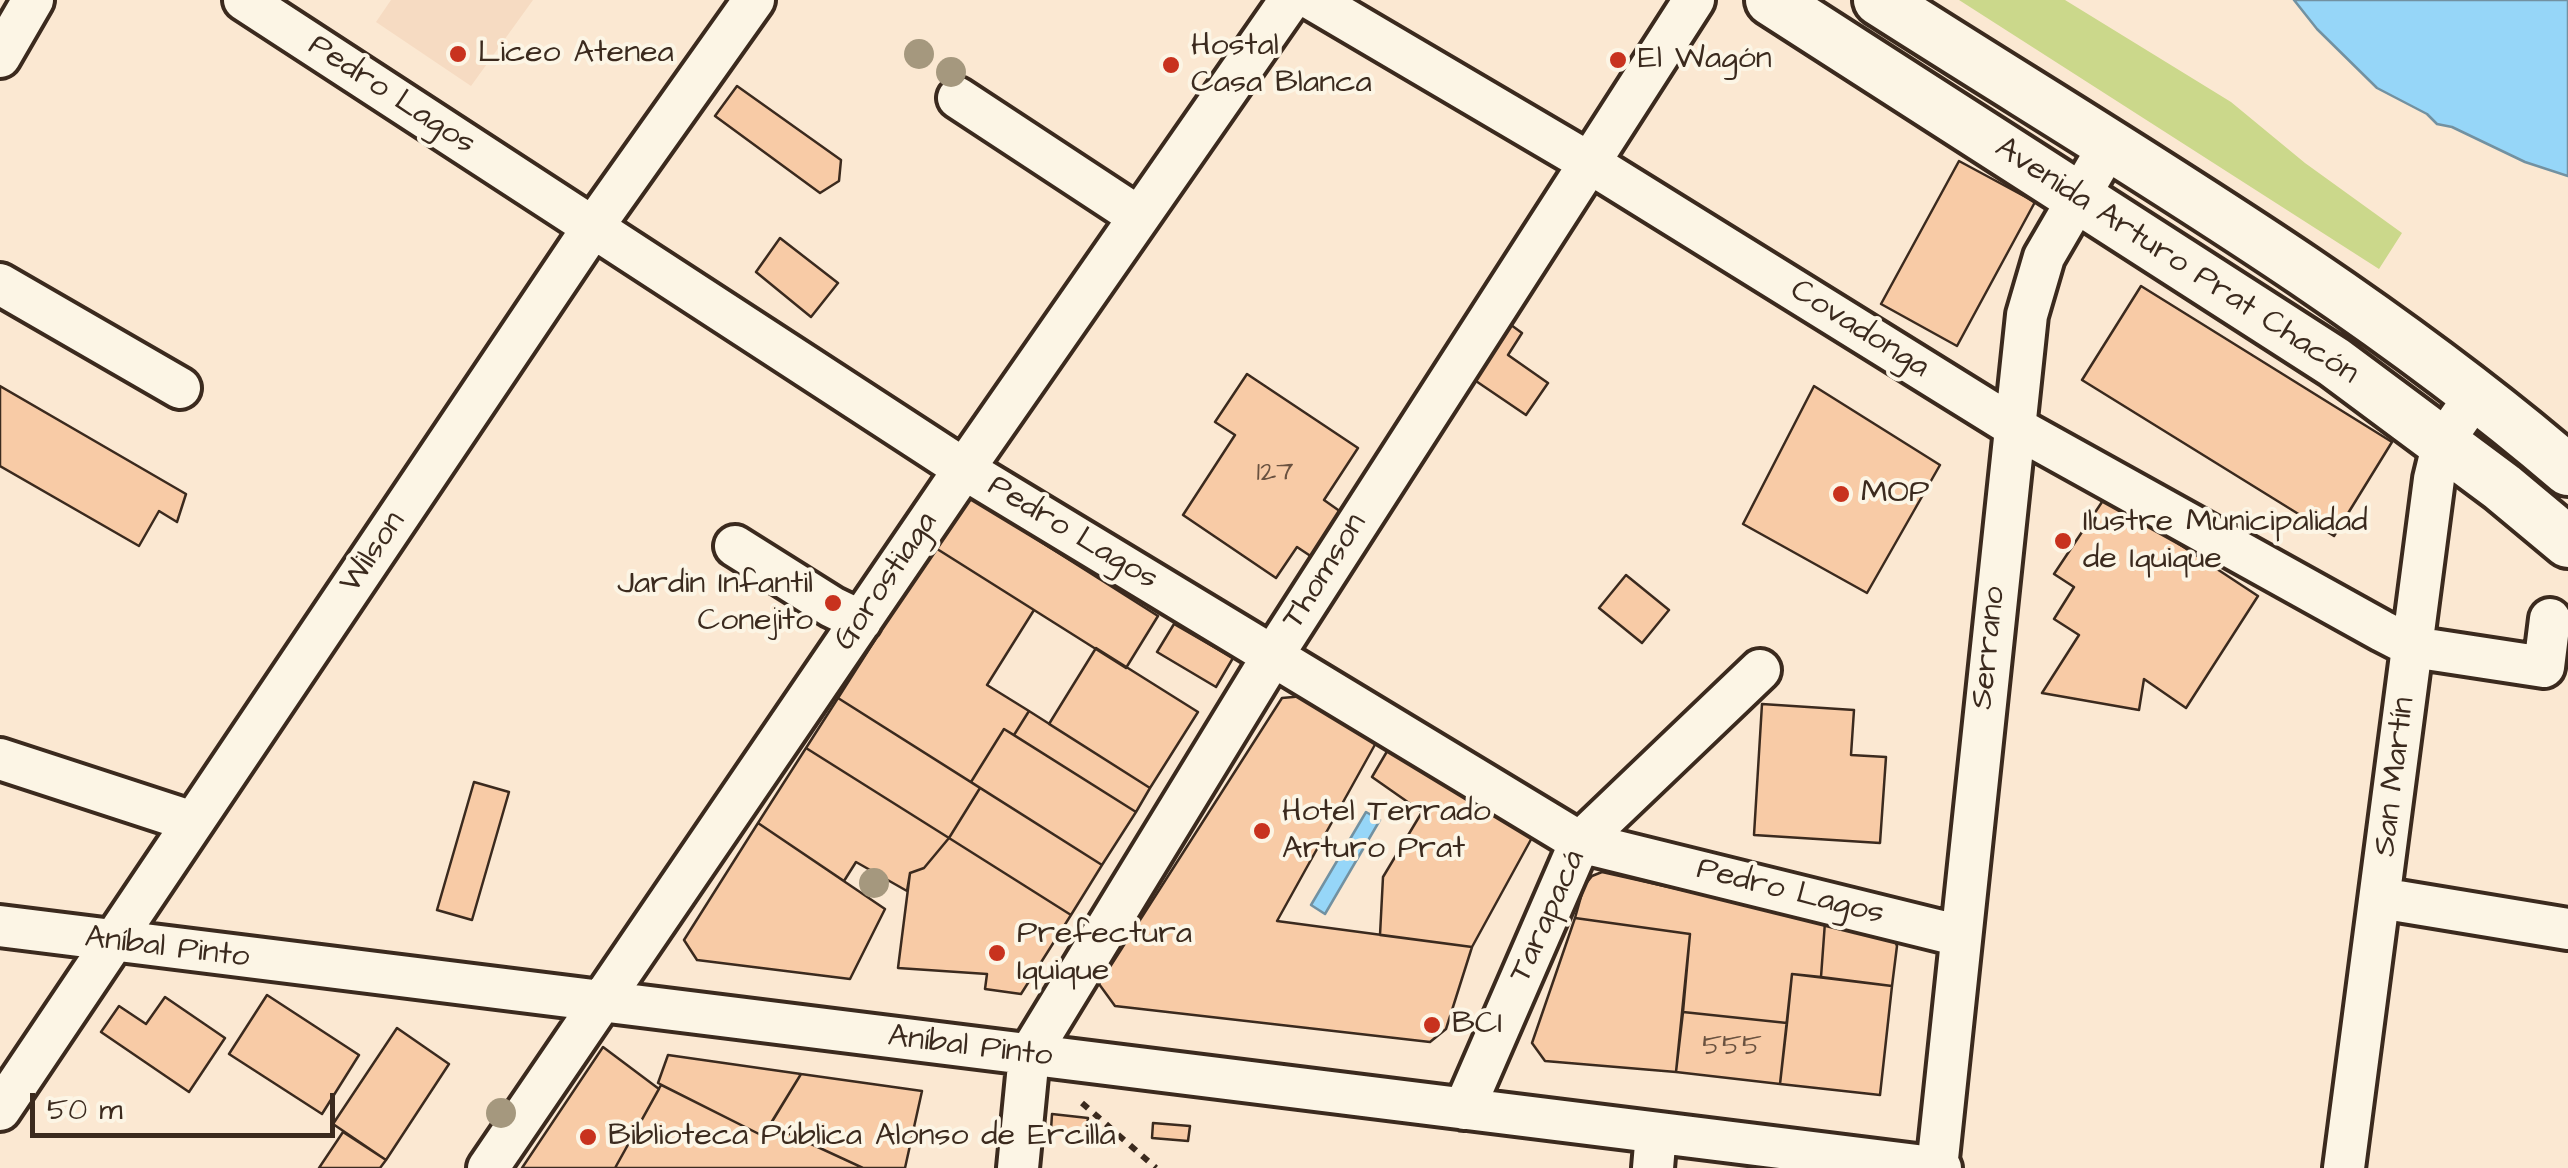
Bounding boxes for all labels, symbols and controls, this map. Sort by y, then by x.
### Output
street label: Pedro Lagos [300,28,482,164]
place label: Hostal Casa Blanca [1191,28,1372,103]
place label: Liceo Atenea [478,35,674,73]
place label: El Wagón [1638,41,1772,79]
marker: Liceo Atenea [447,43,469,65]
marker: El Wagón [1607,49,1629,71]
marker: Hostal Casa Blanca [1160,54,1182,76]
street label: Avenida Arturo Prat Chacón [1987,130,2365,394]
street label: Covadonga [1782,272,1936,388]
house number: 127 [1257,457,1293,491]
street label: Pedro Lagos [980,468,1164,600]
place label: MOP [1861,475,1929,513]
marker: MOP [1830,483,1852,505]
place label: Ilustre Municipalidad de Iquique [2083,504,2368,579]
street label: Wilson [333,505,415,601]
street label: Gorostiaga [827,505,947,659]
street label: Thomson [1276,507,1376,637]
marker: Ilustre Municipalidad de Iquique [2052,530,2074,552]
place label: Jardin Infantil Conejito [617,566,813,641]
street label: Serrano [1964,585,2016,711]
marker: Jardin Infantil Conejito [822,592,844,614]
street label: San Martín [2367,695,2425,859]
place label: Hotel Terrado Arturo Prat [1282,794,1491,869]
marker: Hotel Terrado Arturo Prat [1251,820,1273,842]
street label: Tarapacá [1503,845,1595,989]
street label: Pedro Lagos [1692,851,1888,935]
place label: Prefectura Iquique [1017,916,1192,991]
street label: Aníbal Pinto [82,920,252,978]
marker: Prefectura Iquique [986,942,1008,964]
place label: BCI [1452,1006,1502,1044]
marker: BCI [1421,1014,1443,1036]
street label: Aníbal Pinto [885,1019,1055,1077]
house number: 555 [1702,1031,1762,1065]
scale bar [35,1073,340,1135]
text: 50 m [47,1089,123,1131]
place label: Biblioteca Pública Alonso de Ercilla [608,1118,1116,1156]
marker: Biblioteca Pública Alonso de Ercilla [577,1126,599,1148]

